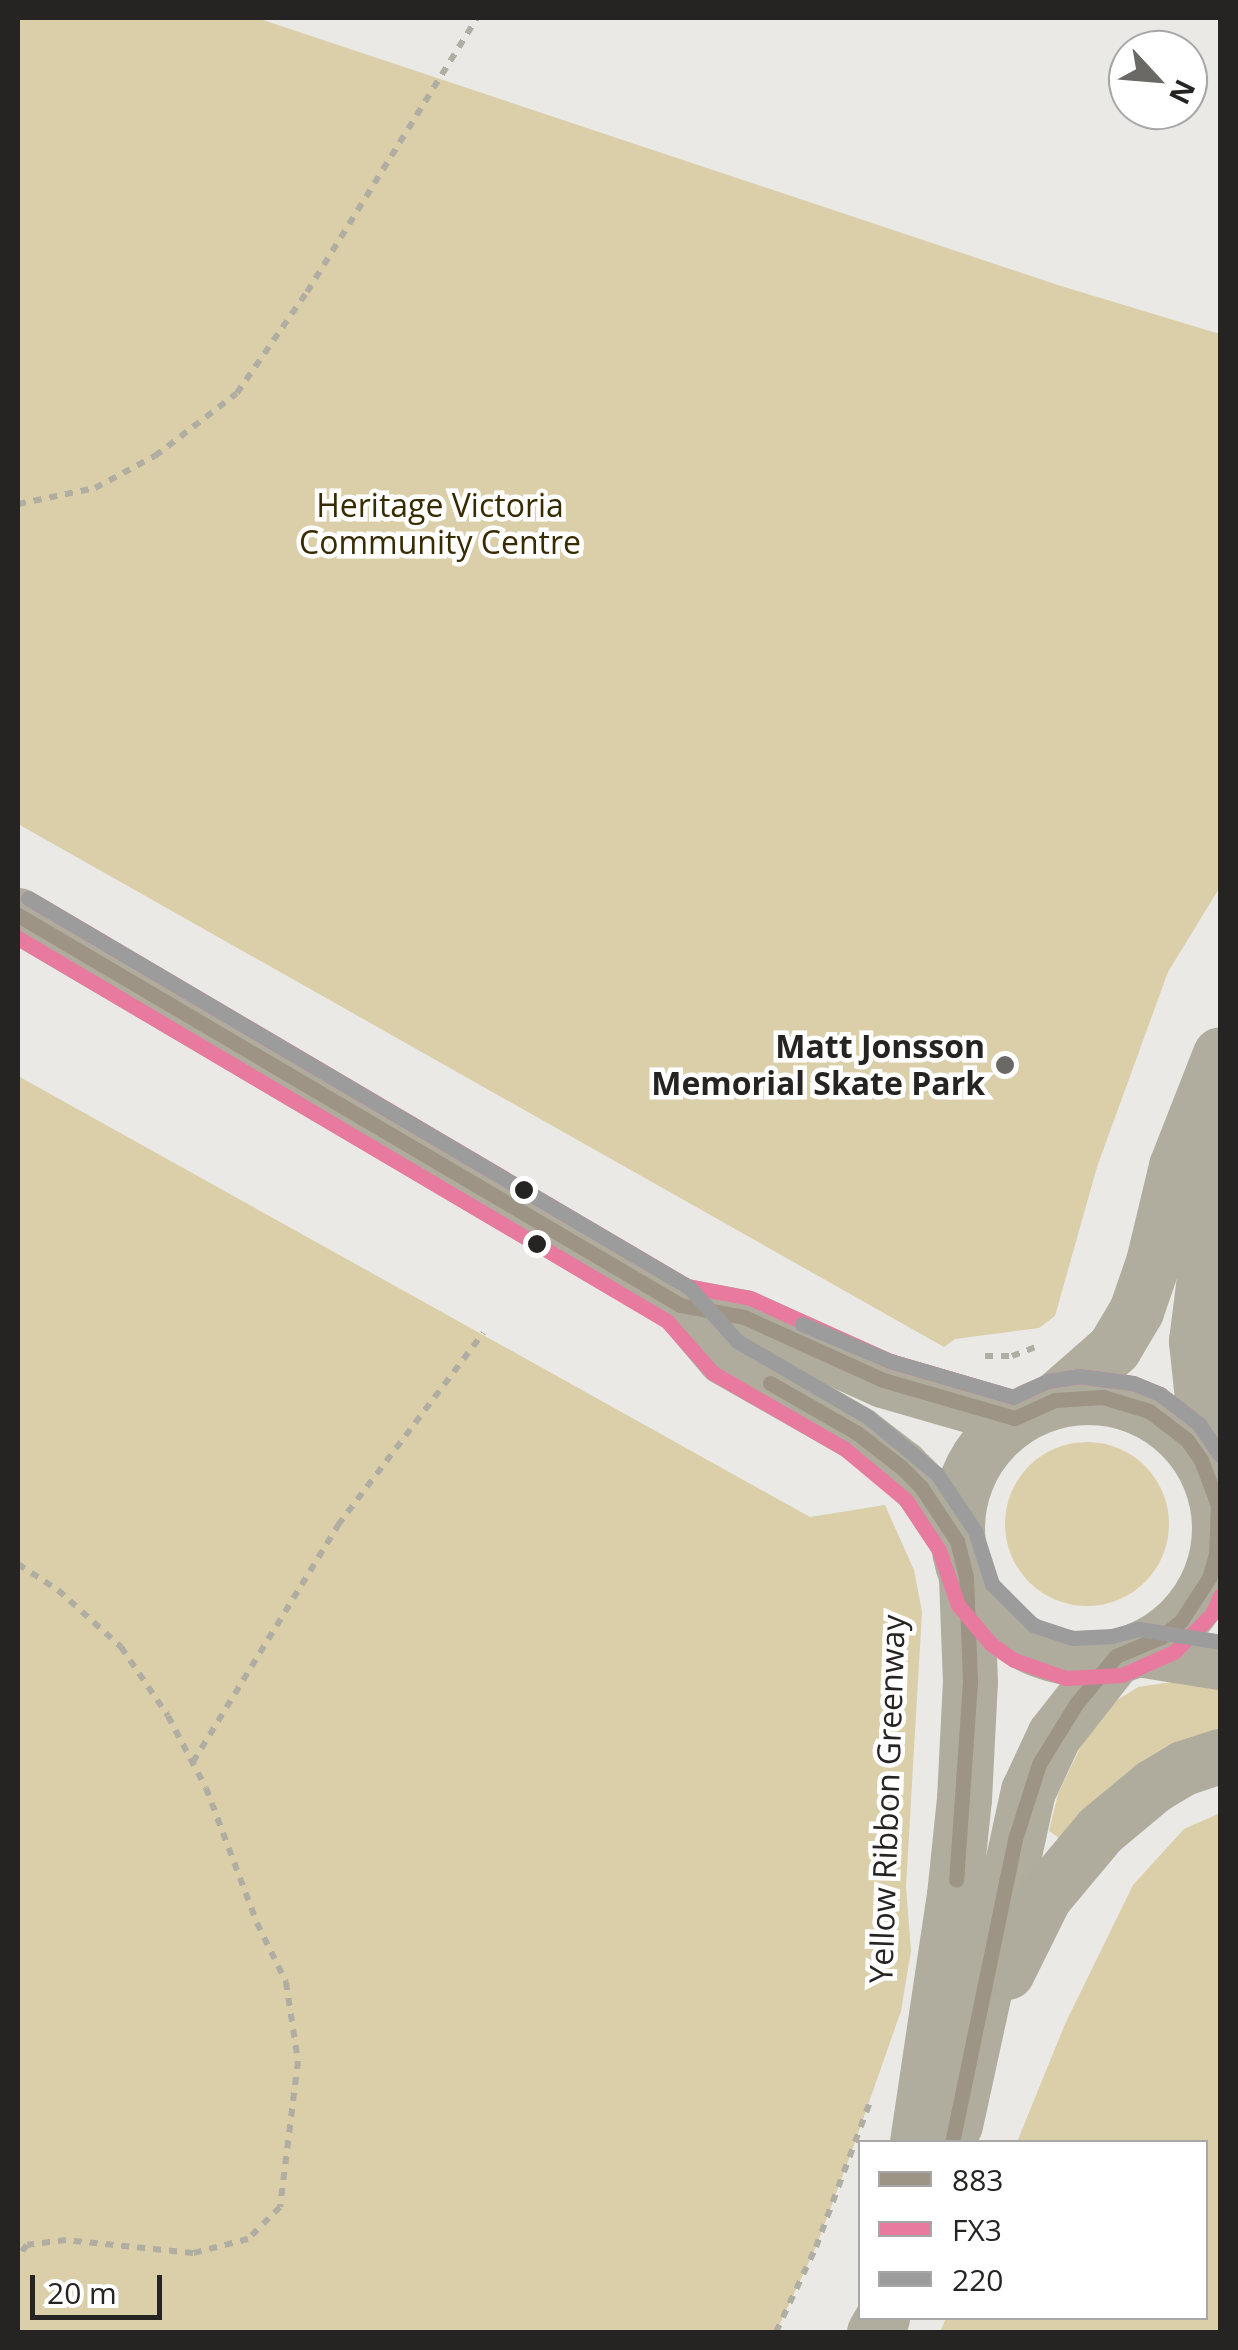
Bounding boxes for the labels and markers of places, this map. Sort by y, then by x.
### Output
place label: Matt Jonsson Memorial Skate Park [651,1028,985,1103]
marker: Matt Jonsson Memorial Skate Park [994,1054,1016,1076]
unlabelled marker [514,1180,534,1200]
unlabelled marker [527,1234,547,1254]

